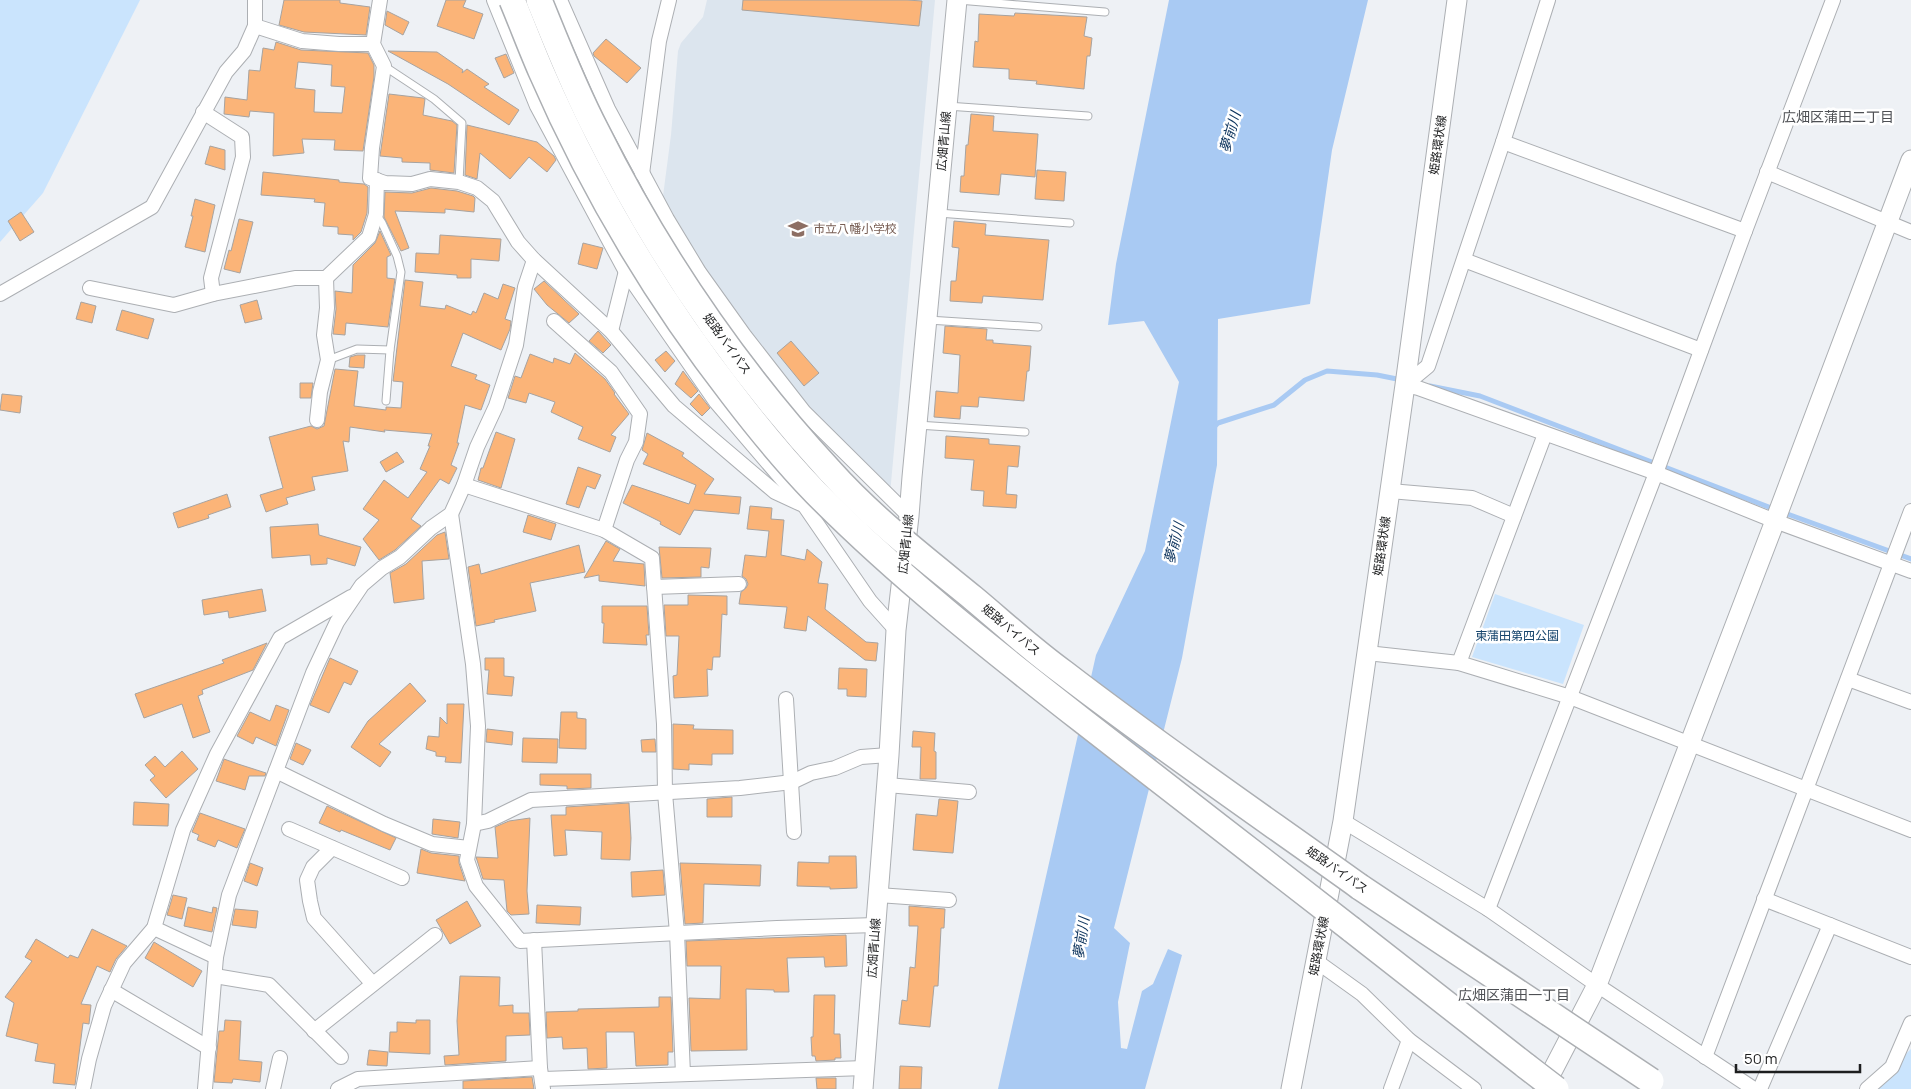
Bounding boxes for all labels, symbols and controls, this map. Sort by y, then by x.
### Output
water label: 夢前川 [1215,107,1245,155]
district label: 広畑区蒲田二丁目 [1782,107,1894,126]
street label: 広畑青山線 [932,110,955,172]
street label: 姫路環状線 [1425,114,1450,176]
school or university icon: 市立八幡小学校 [787,218,809,240]
place label: 市立八幡小学校 [813,220,897,237]
street label: 姫路バイパス [699,310,755,378]
street label: 広畑青山線 [894,513,917,575]
street label: 姫路環状線 [1369,515,1394,577]
water label: 夢前川 [1159,518,1188,566]
street label: 姫路バイパス [978,600,1044,659]
park label: 東蒲田第四公園 [1475,627,1559,644]
street label: 姫路バイパス [1303,842,1372,897]
water label: 夢前川 [1068,914,1093,960]
street label: 姫路環状線 [1304,915,1333,977]
street label: 広畑青山線 [863,917,884,978]
district label: 広畑区蒲田一丁目 [1458,985,1570,1004]
scale bar [1736,1042,1860,1074]
text: 50 m [1744,1048,1778,1069]

